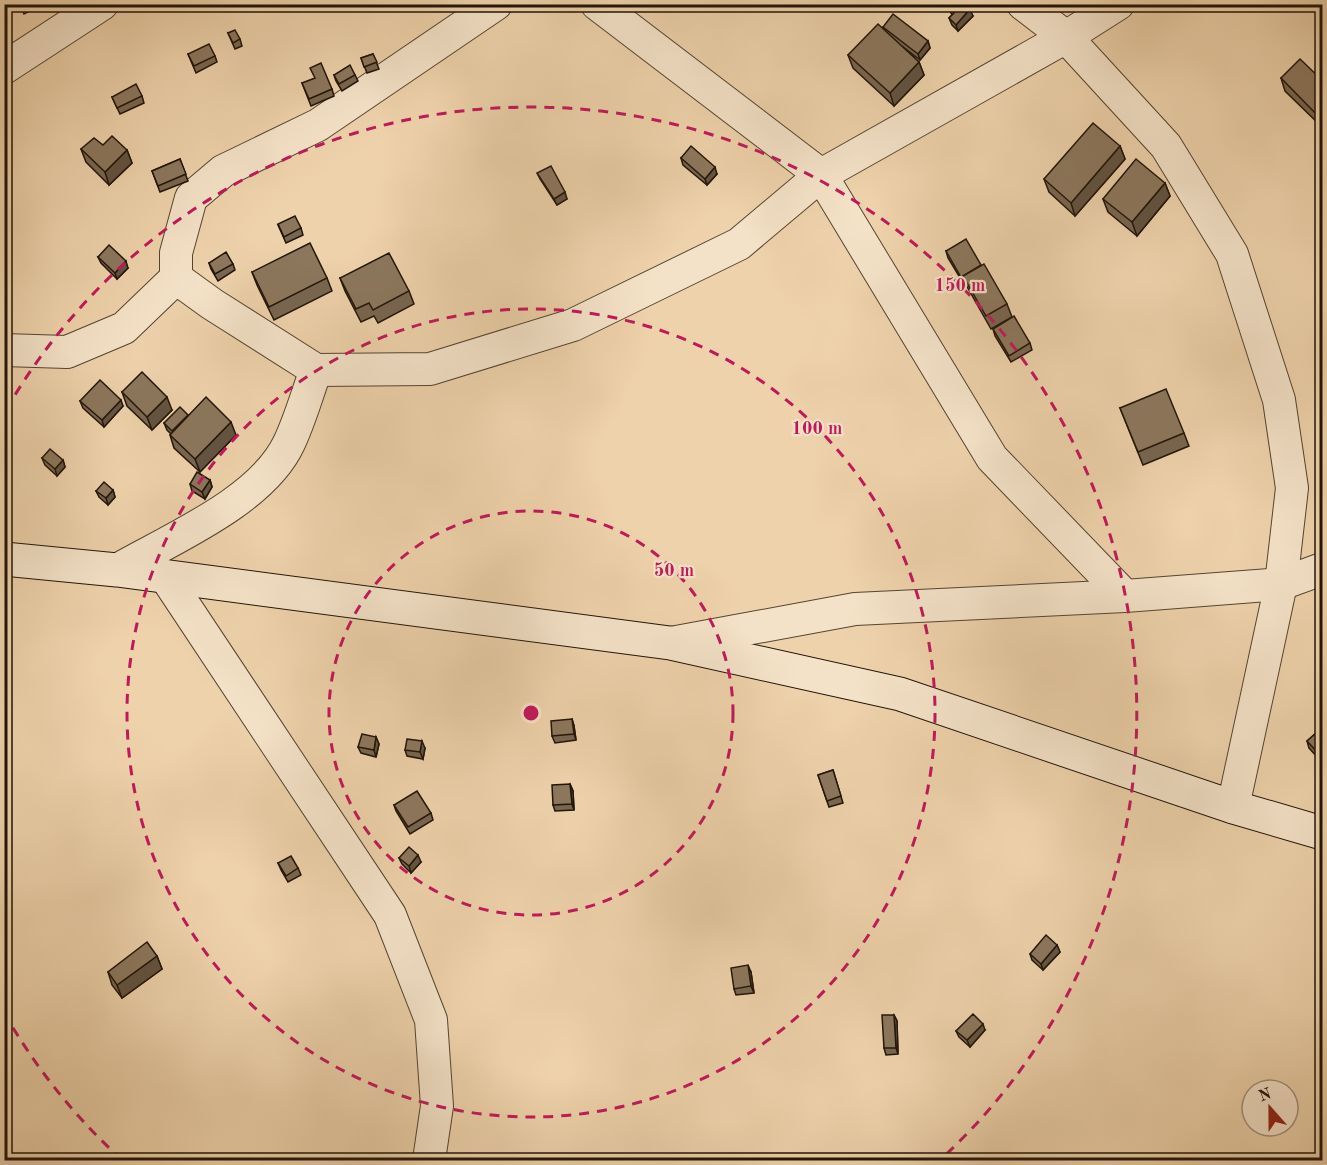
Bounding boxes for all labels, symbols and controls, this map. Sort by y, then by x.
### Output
text: 150 m [935,277,985,295]
text: 100 m [792,420,842,438]
text: 50 m [654,562,694,580]
centre of rings [521,703,541,723]
north arrow [1240,1078,1300,1138]
text: N [1257,1086,1275,1106]

